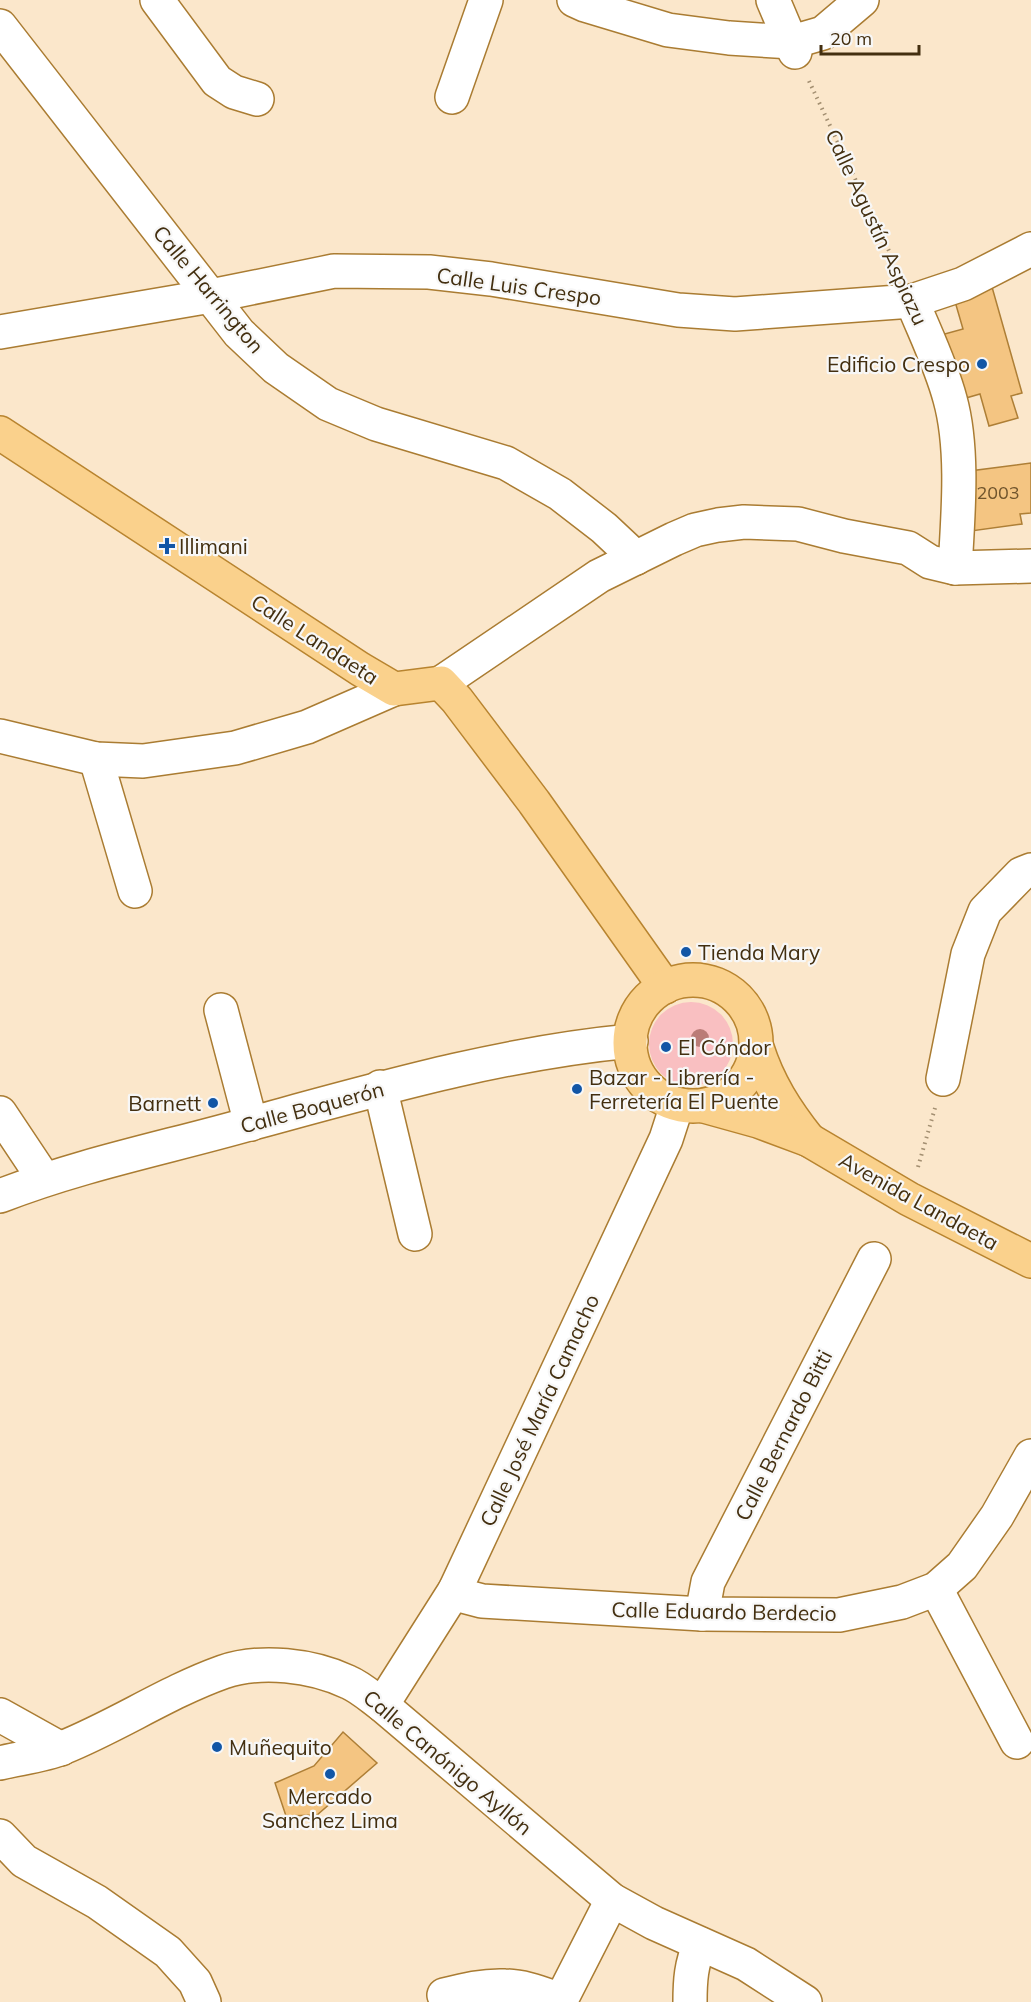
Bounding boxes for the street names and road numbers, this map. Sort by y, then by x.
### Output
street label: Calle Agustín Aspiazu [820,125,934,329]
street label: Calle Harrington [148,220,270,358]
street label: Calle Luis Crespo [435,262,603,310]
street label: Calle Landaeta [247,588,383,690]
street label: Calle Boquerón [237,1075,387,1139]
street label: Avenida Landaeta [835,1146,1003,1256]
street label: Calle José María Camacho [474,1290,604,1530]
street label: Calle Bernardo Bitti [729,1345,837,1525]
street label: Calle Eduardo Berdecio [611,1596,837,1626]
street label: Calle Canónigo Ayllón [358,1684,538,1840]

